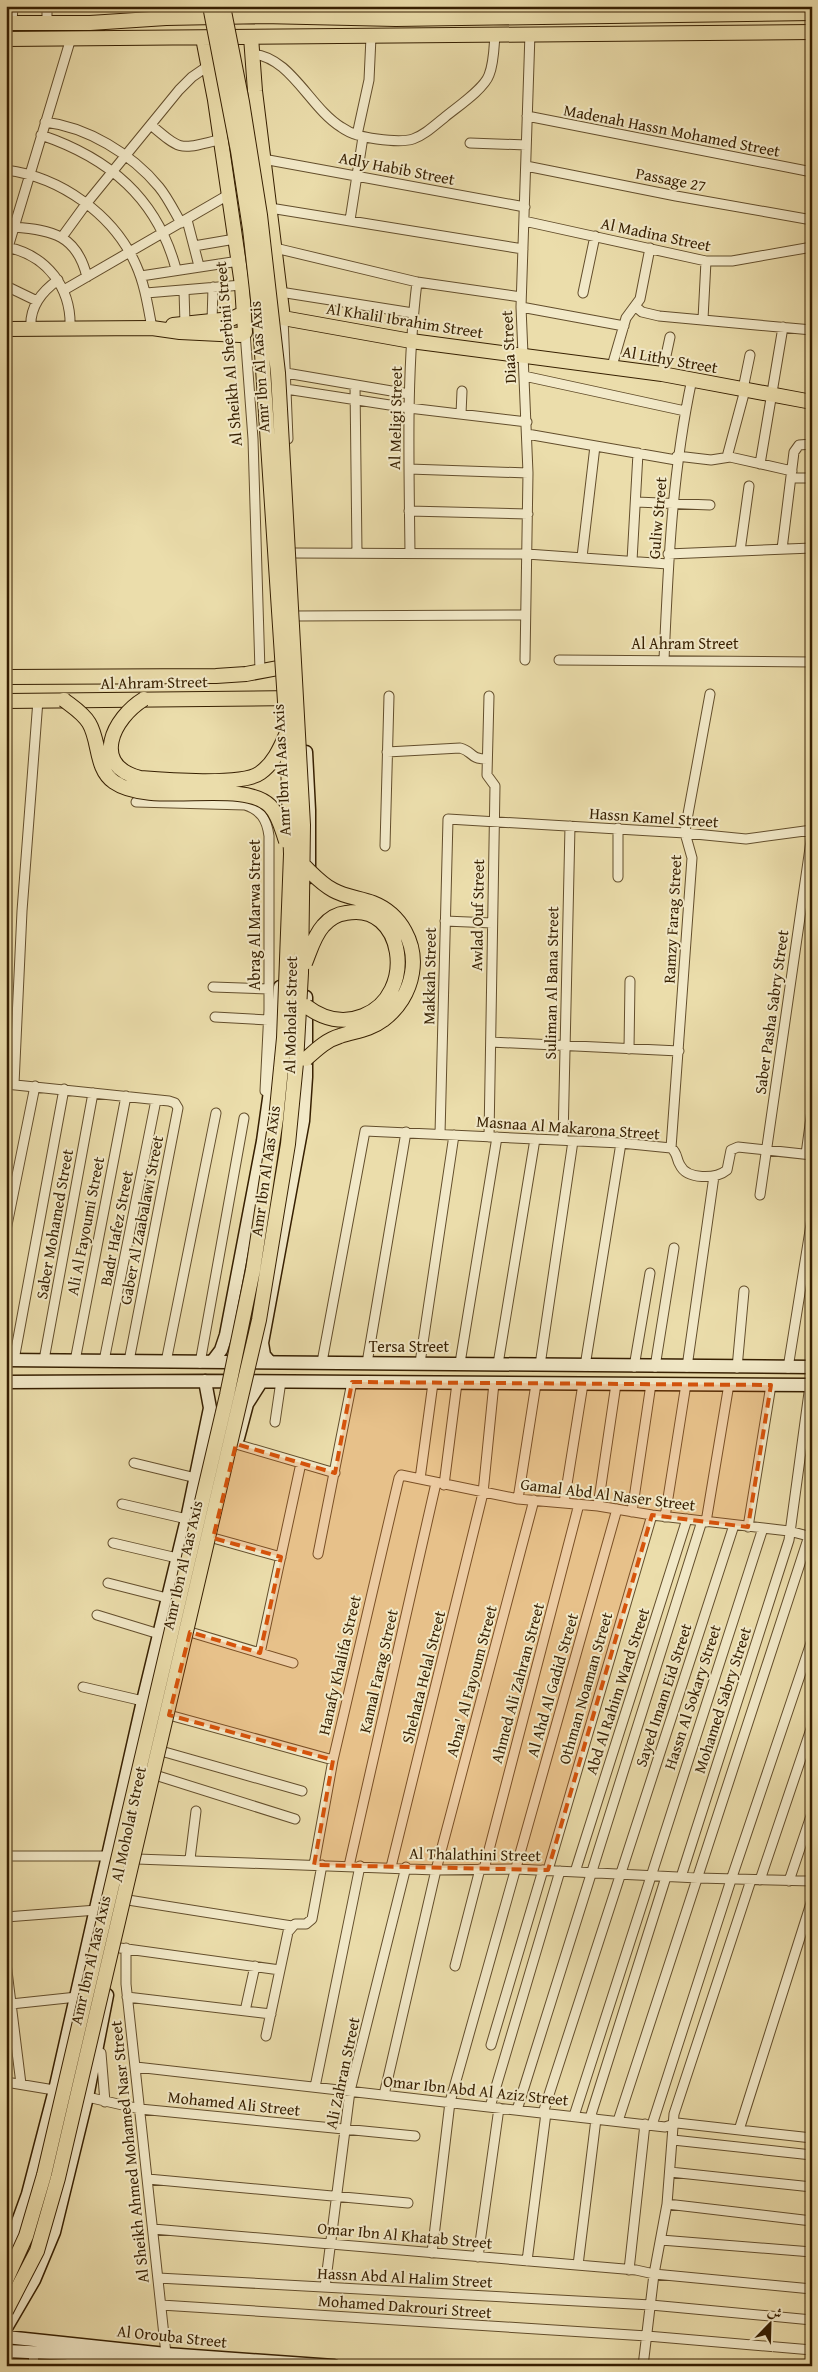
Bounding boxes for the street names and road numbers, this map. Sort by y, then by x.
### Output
street label: Madenah Hassn Mohamed Street [562,97,783,163]
street label: Adly Habib Street [337,145,457,191]
street label: Passage 27 [634,160,708,198]
street label: Al Madina Street [599,211,714,257]
street label: Al Sheikh Al Sherbini Street [208,260,248,448]
street label: Al Khalil Ibrahim Street [325,296,485,344]
street label: Amr Ibn Al Aas Axis [242,300,276,434]
street label: Diaa Street [494,309,522,384]
street label: Al Lithy Street [620,339,720,379]
street label: Al Meligi Street [382,366,408,470]
street label: Guliw Street [641,476,673,560]
street label: Al Ahram Street [631,631,739,655]
street label: Al Ahram Street [100,669,208,695]
street label: Amr Ibn Al Aas Axis [266,703,296,837]
street label: Hassn Kamel Street [589,801,720,834]
street label: Abrag Al Marwa Street [242,839,266,991]
street label: Ramzy Farag Street [657,854,687,984]
street label: Awlad Ouf Street [464,858,490,971]
street label: Suliman Al Bana Street [538,906,564,1060]
street label: Makkah Street [416,927,442,1025]
street label: Saber Pasha Sabry Street [748,928,794,1096]
street label: Al Moholat Street [277,956,303,1074]
street label: Amr Ibn Al Aas Axis [244,1104,286,1238]
street label: Masnaa Al Makarona Street [475,1109,661,1145]
street label: Gaber Al Zaabalawi Street [113,1133,169,1307]
street label: Saber Mohamed Street [29,1147,79,1301]
street label: Ali Al Fayoumi Street [60,1154,110,1297]
street label: Badr Hafez Street [93,1168,139,1288]
street label: Tersa Street [369,1334,450,1358]
street label: Gamal Abd Al Naser Street [519,1471,697,1517]
street label: Amr Ibn Al Aas Axis [155,1498,209,1632]
street label: Hanafy Khalifa Street [311,1592,367,1737]
street label: Ahmed Ali Zahran Street [484,1600,550,1766]
street label: Abna' Al Fayoum Street [439,1602,503,1760]
street label: Abd Al Rahim Ward Street [579,1604,655,1778]
street label: Kamal Farag Street [352,1606,404,1735]
street label: Shehata Helal Street [395,1608,451,1746]
street label: Othman Noaman Street [552,1609,618,1767]
street label: Al Ahd Al Gadid Street [520,1610,584,1760]
street label: Sayed Imam Eid Street [628,1620,698,1770]
street label: Hassn Al Sokary Street [657,1621,727,1773]
street label: Mohamed Sabry Street [687,1623,757,1776]
street label: Al Moholat Street [104,1764,152,1884]
street label: Al Thalathini Street [409,1841,541,1867]
street label: Amr Ibn Al Aas Axis [63,1893,117,2027]
street label: Ali Zahran Street [318,2014,366,2131]
street label: Al Sheikh Ahmed Mohamed Nasr Street [103,2019,155,2284]
street label: Omar Ibn Abd Al Aziz Street [382,2068,570,2112]
street label: Mohamed Ali Street [167,2084,302,2122]
street label: Omar Ibn Al Khatab Street [317,2215,494,2255]
street label: Hassn Abd Al Halim Street [317,2260,494,2294]
street label: Mohamed Dakrouri Street [317,2288,493,2324]
street label: Al Orouba Street [116,2318,229,2354]

